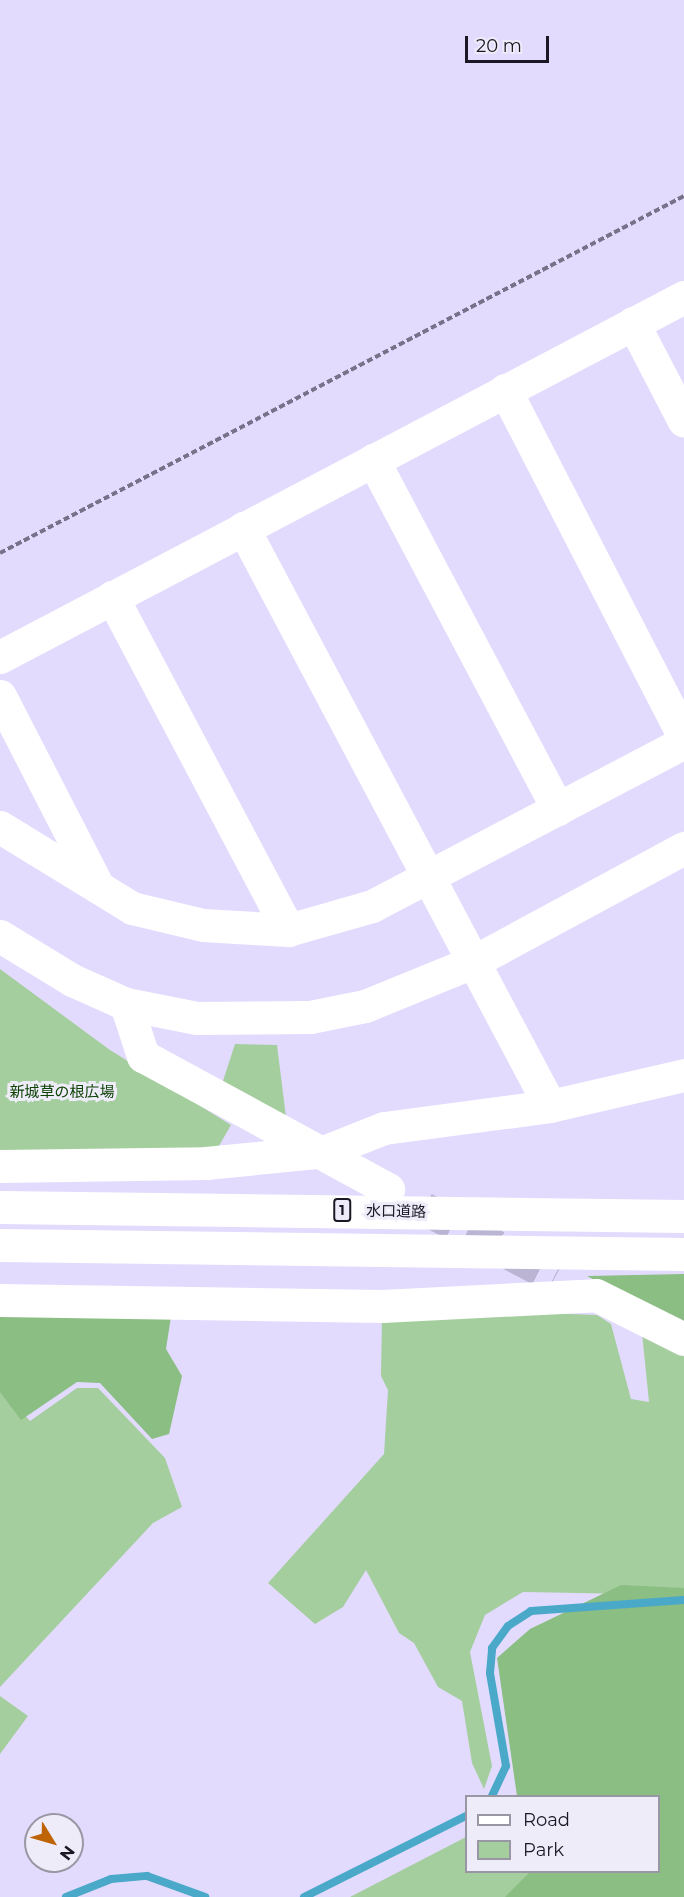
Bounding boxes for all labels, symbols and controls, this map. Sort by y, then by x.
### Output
scale bar [468,24,552,62]
text: 20 m [476,35,522,57]
park label: 新城草の根広場 [10,1083,114,1101]
road number: 1 [333,1199,351,1221]
street label: 水口道路 [366,1201,426,1221]
legend [465,1795,660,1873]
text: Road [523,1809,570,1831]
north arrow [24,1813,84,1873]
text: Park [523,1839,564,1861]
text: N [56,1842,79,1864]

